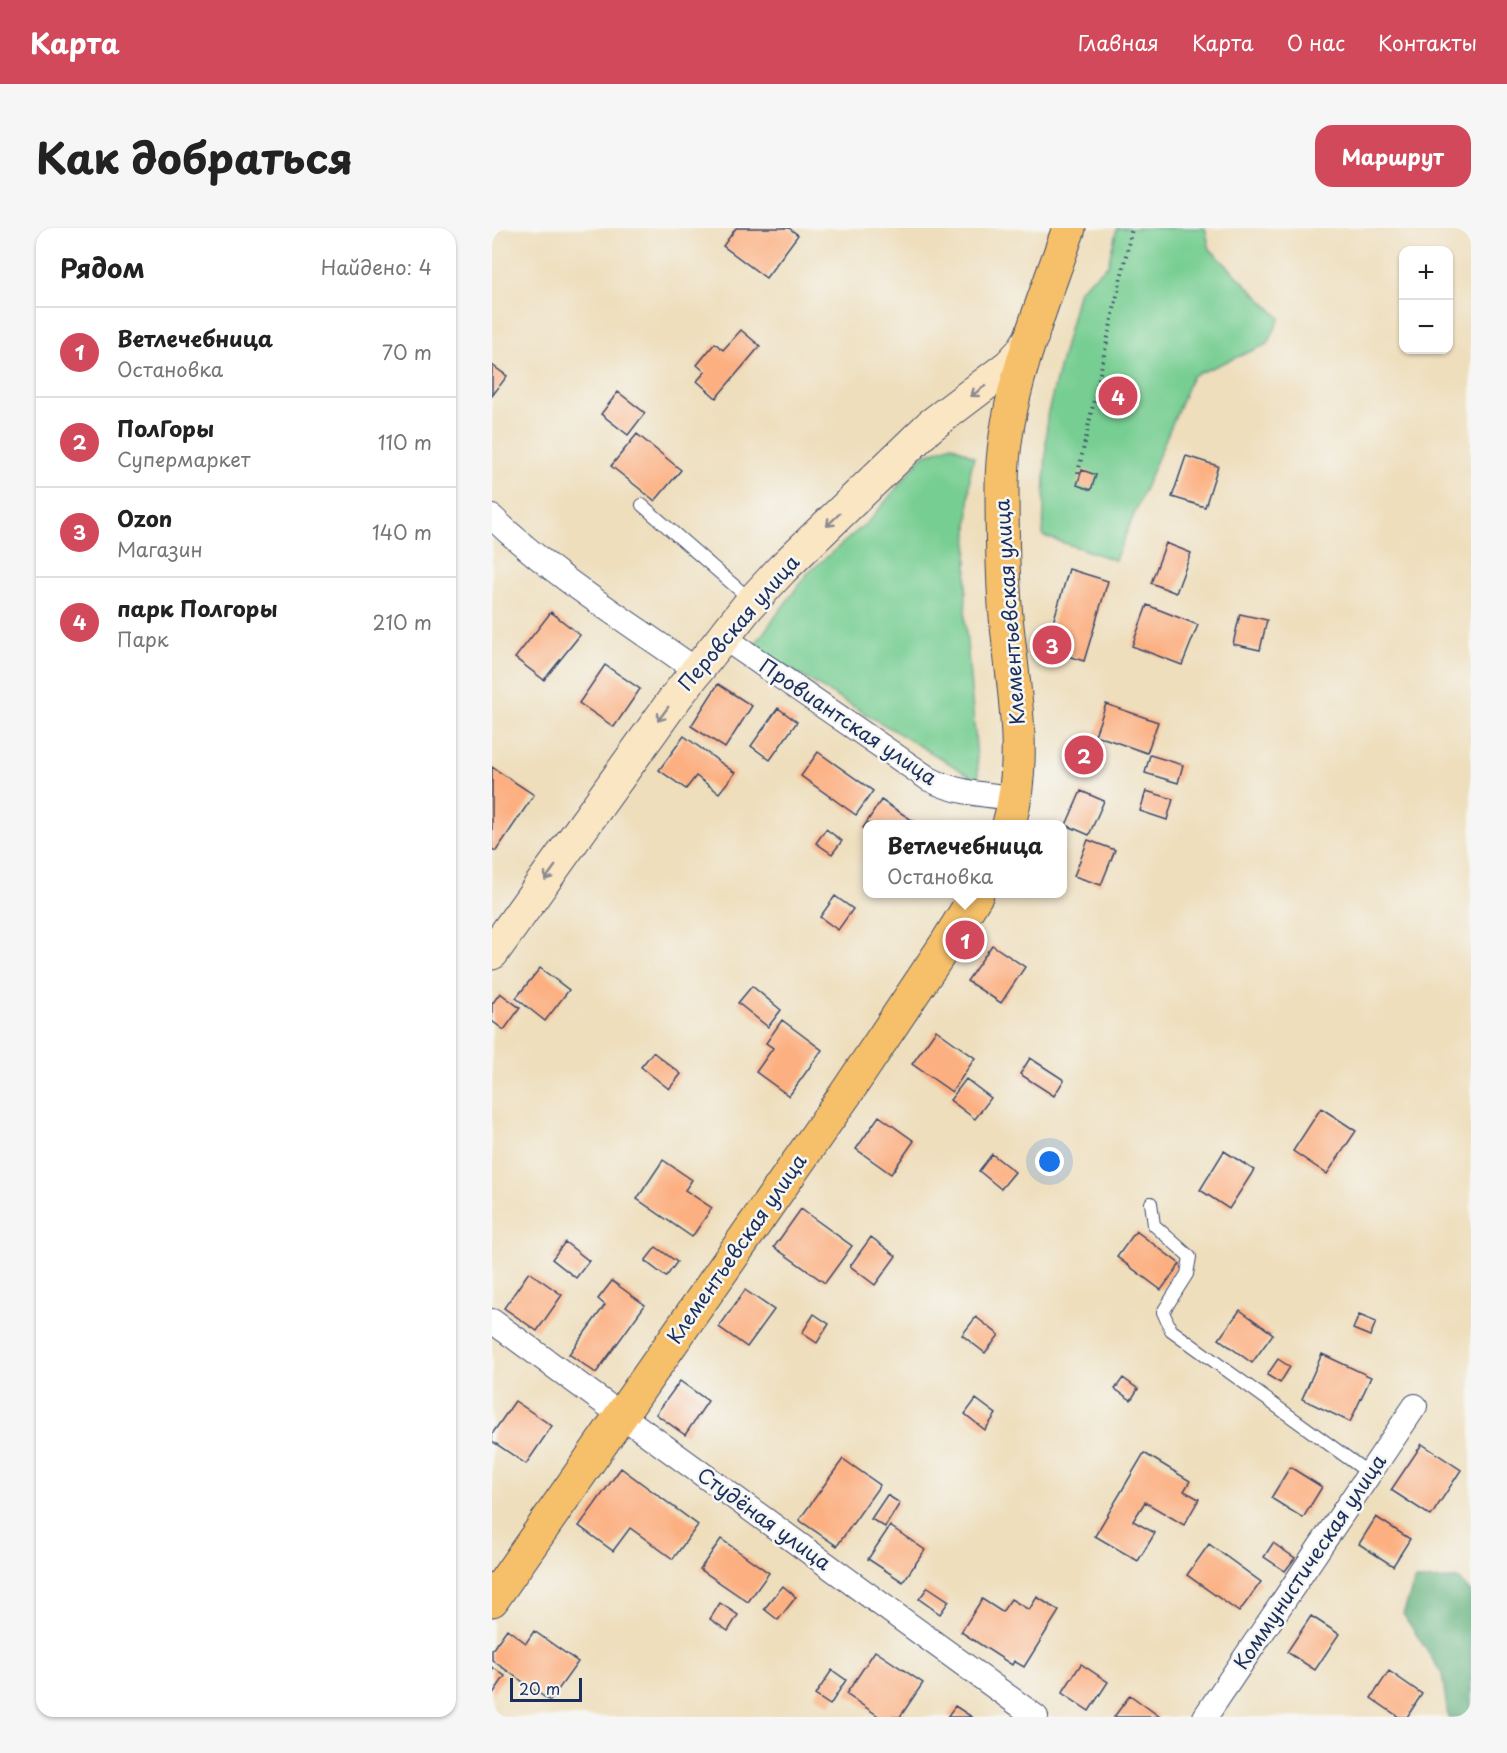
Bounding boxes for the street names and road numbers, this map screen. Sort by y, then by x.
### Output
street label: Клементьевская улица [986,498,1032,726]
street label: Перовская улица [671,547,806,697]
street label: Провиантская улица [754,651,944,792]
street label: Клементьевская улица [659,1147,814,1350]
street label: Коммунистическая улица [1226,1447,1393,1675]
street label: Студёная улица [692,1459,838,1577]

